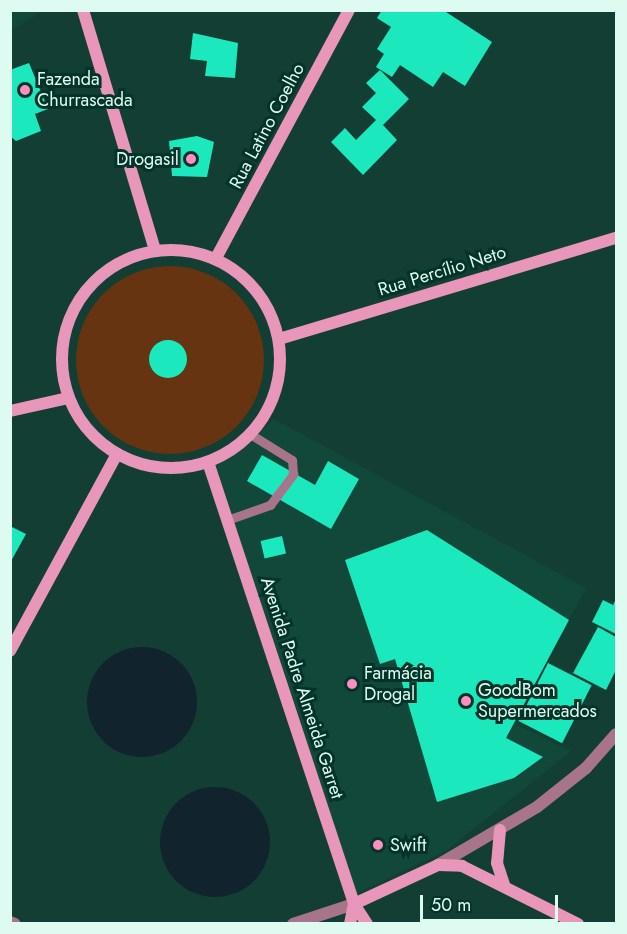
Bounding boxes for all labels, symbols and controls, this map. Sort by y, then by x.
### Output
street label: Rua Latino Coelho [225,60,309,192]
place label: Fazenda Churrascada [37,69,133,112]
marker: Fazenda Churrascada [18,83,32,97]
place label: Drogasil [116,148,179,170]
marker: Drogasil [184,152,198,166]
street label: Rua Percílio Neto [375,241,509,301]
street label: Avenida Padre Almeida Garret [256,574,348,802]
place label: Farmácia Drogal [364,663,432,706]
marker: Farmácia Drogal [345,677,359,691]
place label: GoodBom Supermercados [478,680,597,722]
marker: GoodBom Supermercados [459,694,473,708]
place label: Swift [390,834,426,856]
marker: Swift [371,838,385,852]
scale bar [423,883,561,921]
text: 50 m [431,892,471,918]

